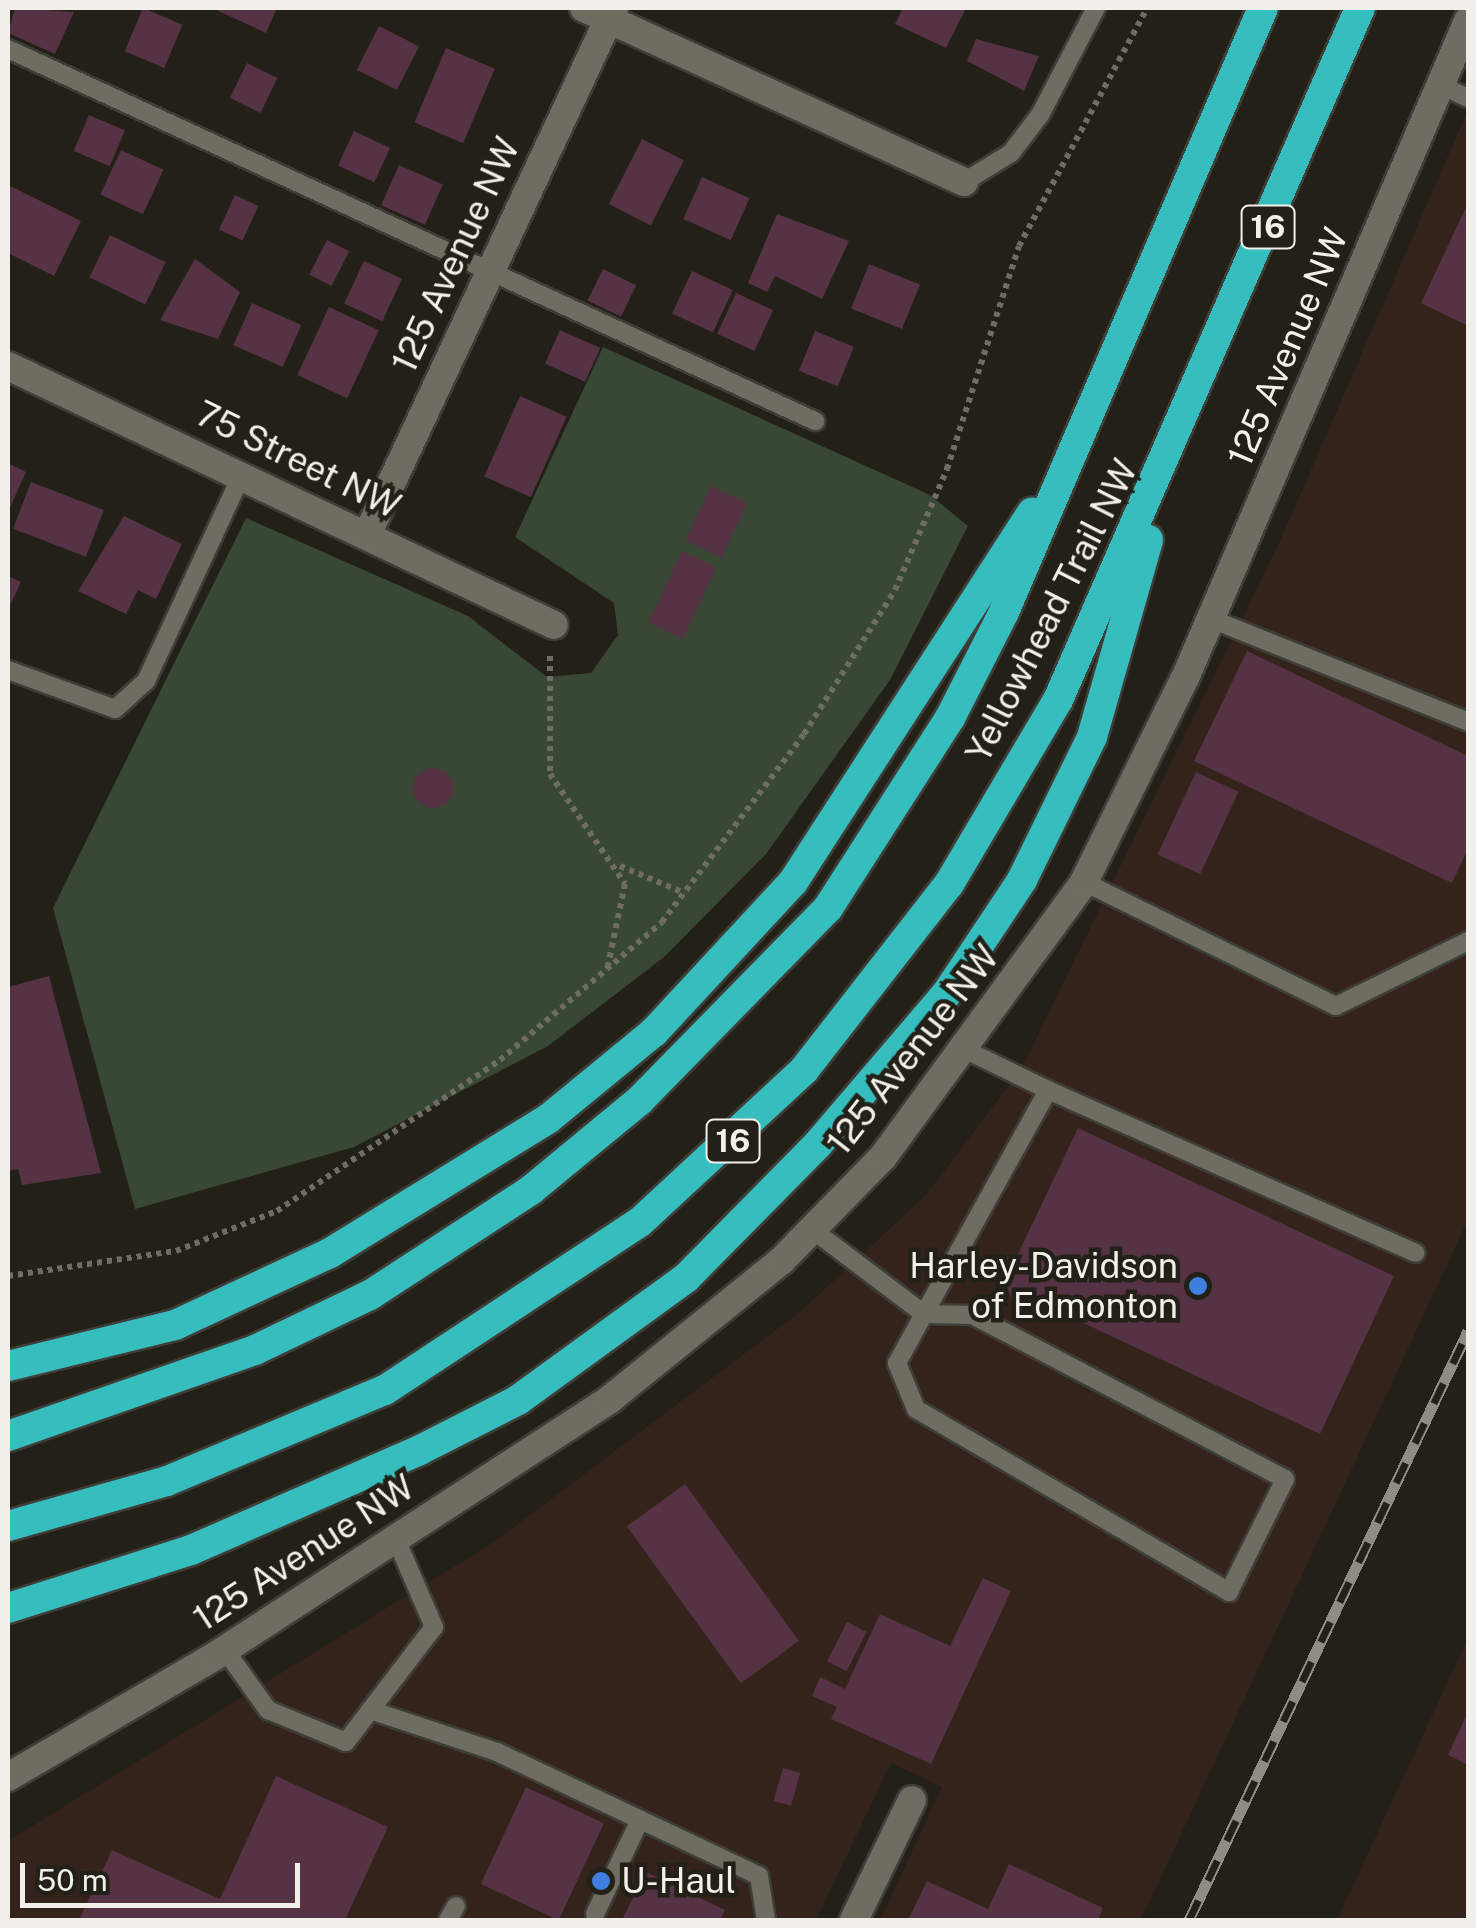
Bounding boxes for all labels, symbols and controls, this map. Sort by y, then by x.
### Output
street label: 125 Avenue NW [383,131,529,379]
road number: 16 [1240,200,1296,254]
street label: 125 Avenue NW [1219,222,1357,472]
street label: 75 Street NW [189,392,407,528]
street label: Yellowhead Trail NW [958,453,1146,769]
street label: 125 Avenue NW [818,937,1008,1163]
road number: 16 [706,1114,760,1168]
place label: Harley-Davidson of Edmonton [909,1245,1178,1327]
marker: Harley-Davidson of Edmonton [1187,1275,1209,1297]
street label: 125 Avenue NW [186,1466,422,1640]
scale bar [25,1843,305,1905]
place label: U-Haul [621,1860,736,1902]
text: 50 m [37,1862,108,1898]
marker: U-Haul [590,1870,612,1892]

